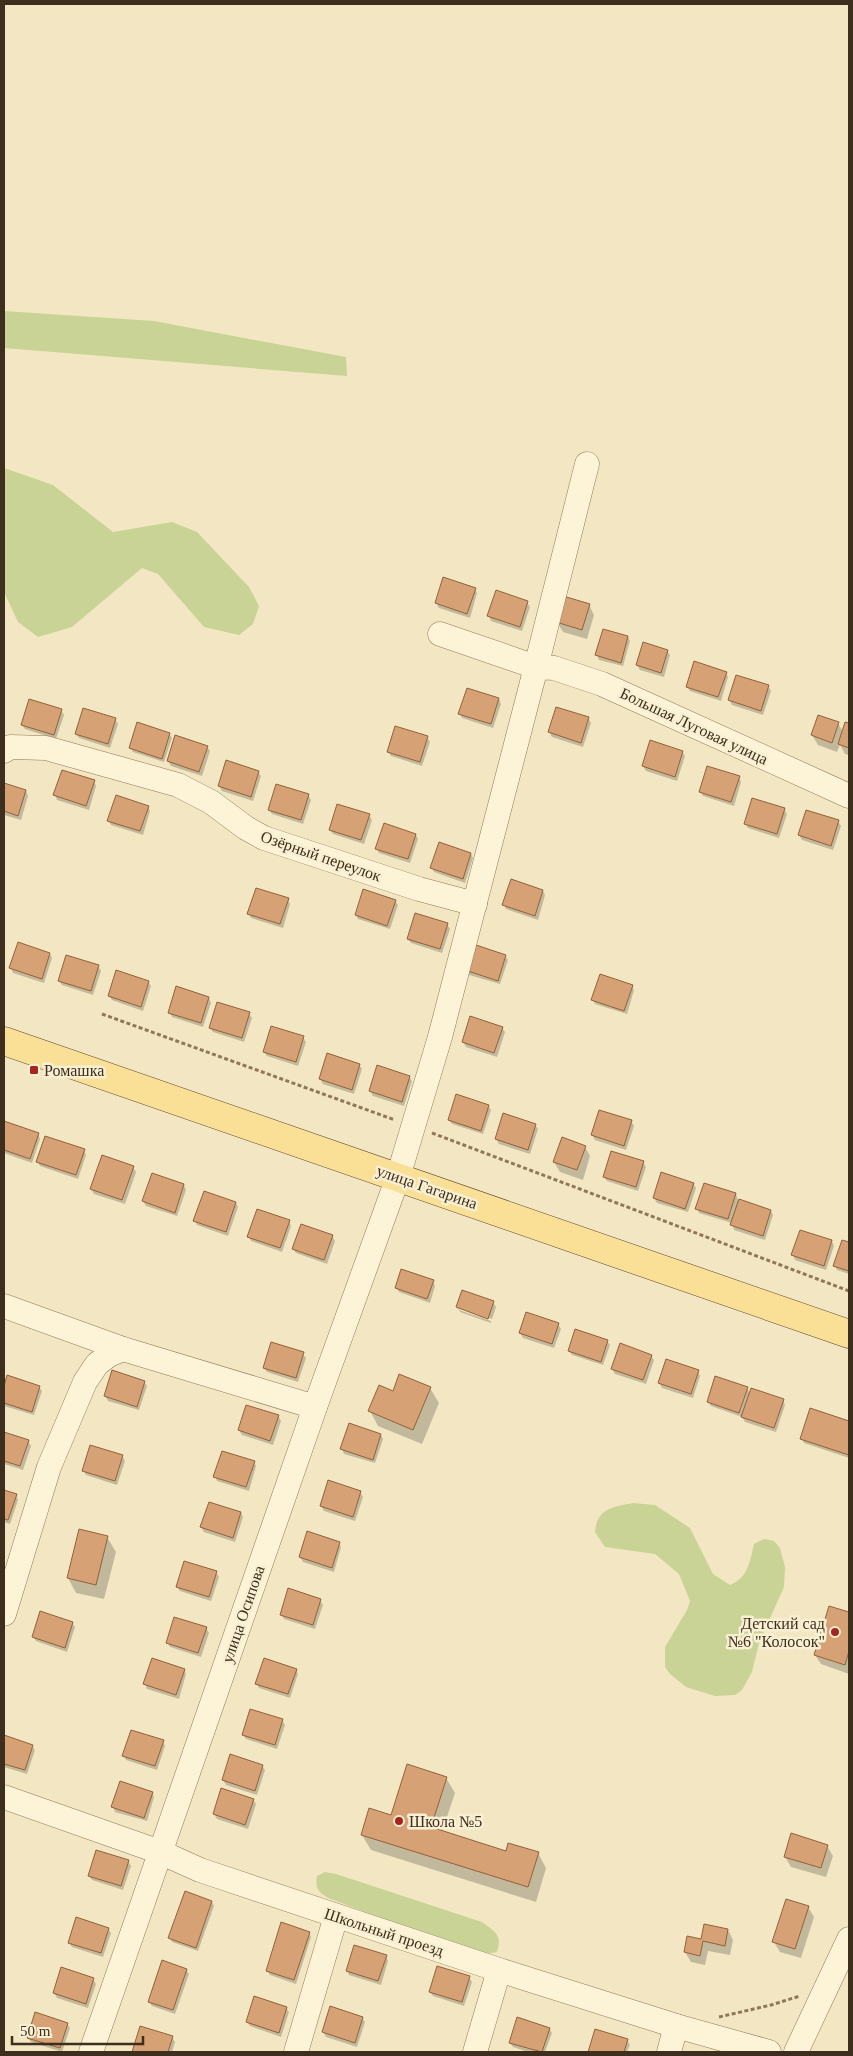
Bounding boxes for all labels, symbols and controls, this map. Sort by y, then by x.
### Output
street label: Большая Луговая улица [617,684,771,769]
street label: Озёрный переулок [258,827,384,886]
place label: Ромашка [44,1062,104,1079]
marker: Ромашка [28,1064,40,1076]
street label: улица Гагарина [374,1162,480,1213]
street label: улица Осипова [218,1563,269,1665]
place label: Детский сад №6 "Колосок" [728,1615,825,1650]
marker: Детский сад №6 "Колосок" [829,1626,841,1638]
place label: Школа №5 [409,1813,482,1830]
marker: Школа №5 [393,1815,405,1827]
street label: Школьный проезд [322,1905,446,1960]
scale bar [12,2014,144,2046]
text: 50 m [20,2023,51,2039]

